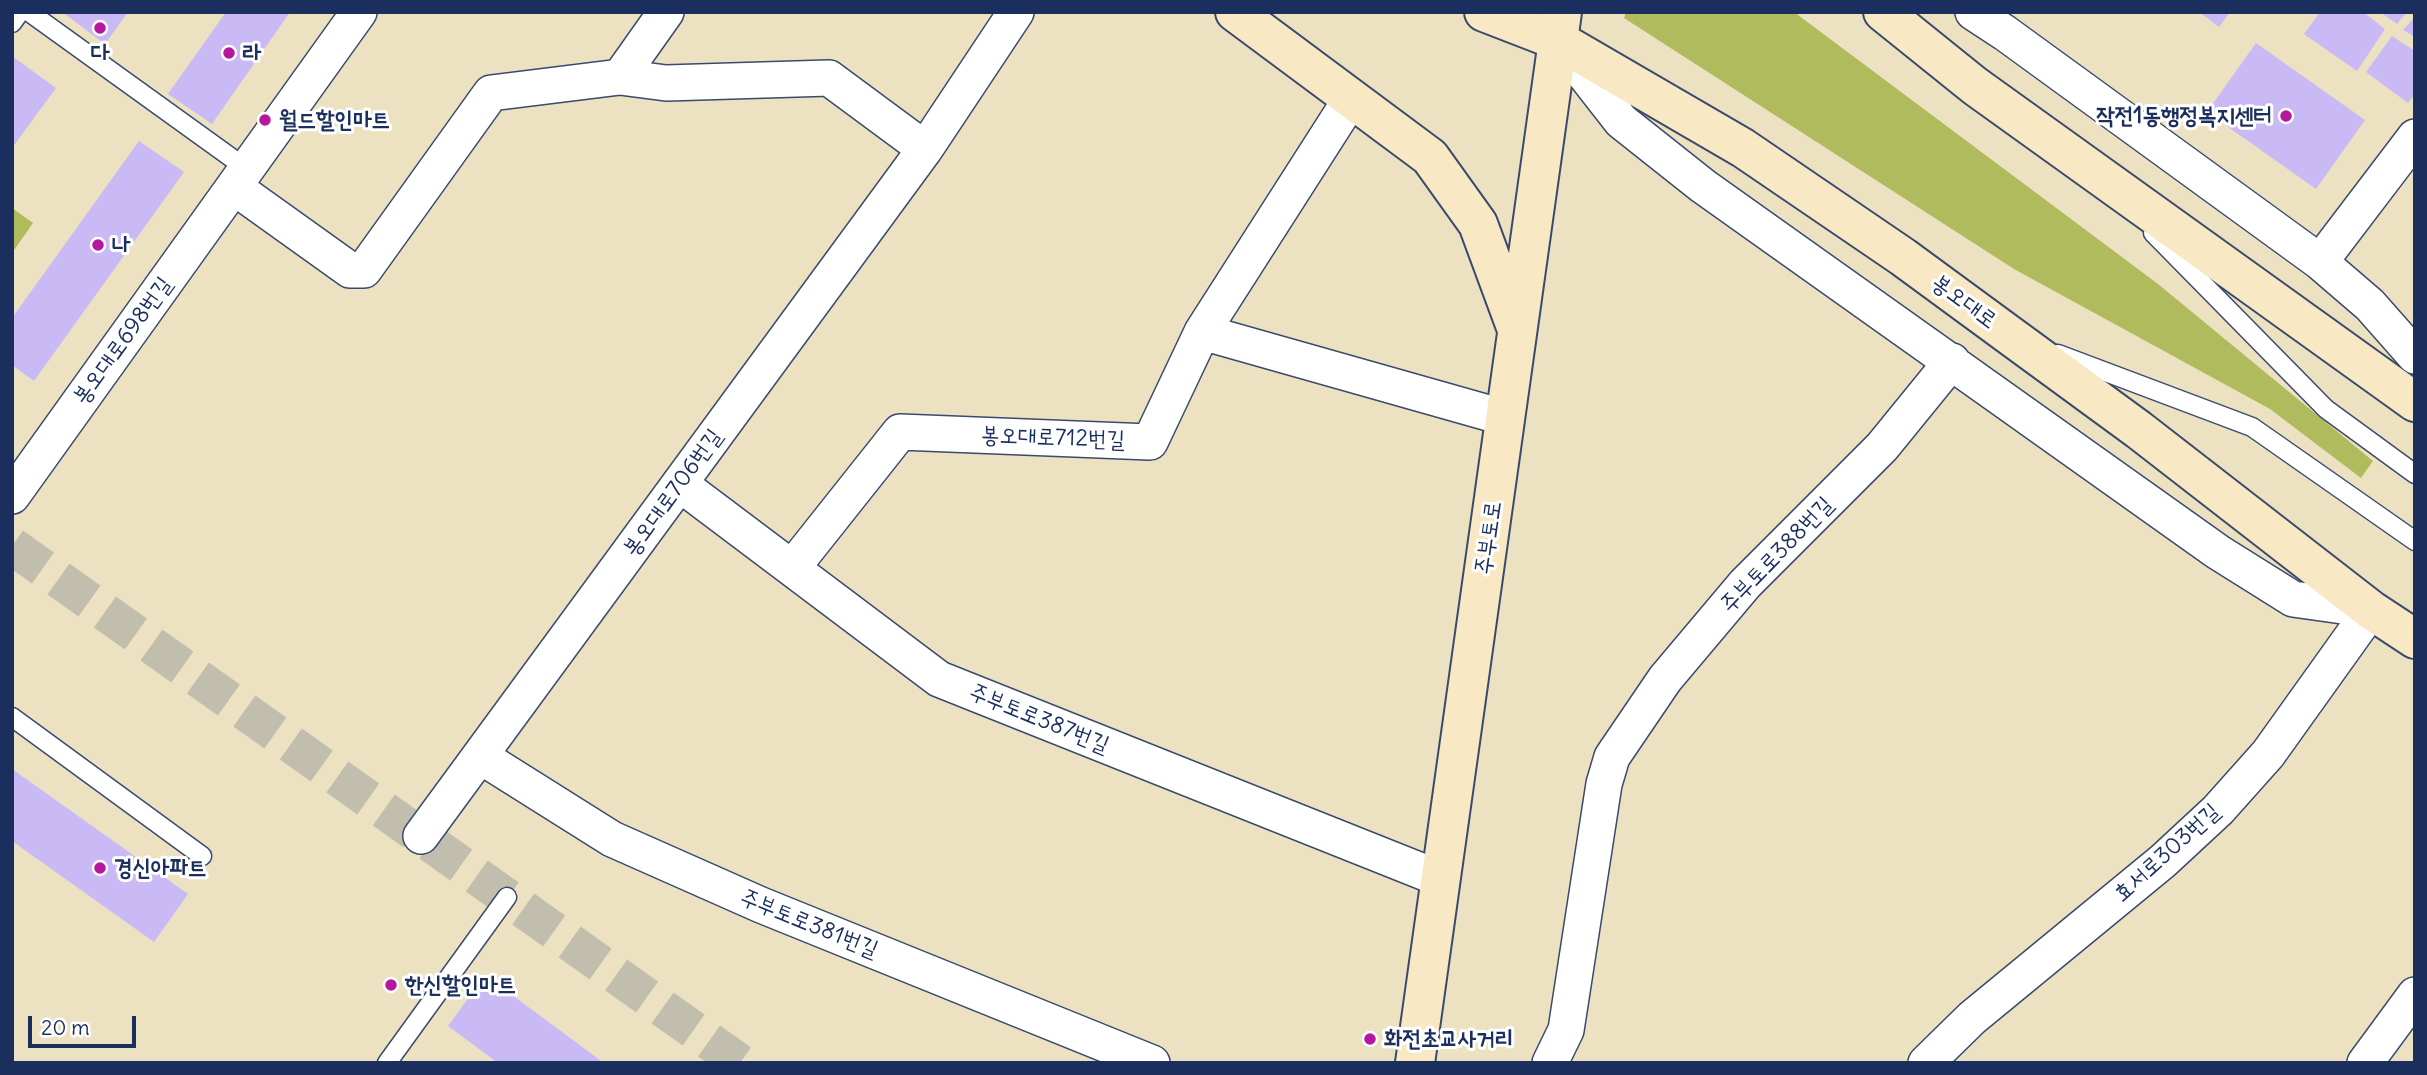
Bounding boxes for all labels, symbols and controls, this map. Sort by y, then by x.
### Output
marker: 다 [92,20,108,36]
place label: 다 [91,39,109,67]
place label: 라 [243,39,262,67]
marker: 라 [221,45,237,61]
place label: 작전1동행정복지센터 [2096,102,2272,130]
place label: 월드할인마트 [279,106,390,134]
marker: 작전1동행정복지센터 [2278,108,2294,124]
marker: 월드할인마트 [257,112,273,128]
place label: 나 [112,231,131,259]
marker: 나 [90,237,106,253]
street label: 봉오대로 [1926,269,2002,335]
street label: 봉오대로698번길 [68,272,178,410]
street label: 봉오대로712번길 [981,422,1125,454]
street label: 봉오대로706번길 [618,424,728,562]
street label: 주부토로388번길 [1715,491,1839,619]
street label: 주부토로 [1470,499,1508,577]
street label: 주부토로387번길 [965,678,1113,760]
street label: 효서로303번길 [2108,798,2226,908]
place label: 경신아파트 [114,854,207,882]
marker: 경신아파트 [92,860,108,876]
street label: 주부토로381번길 [736,884,882,964]
place label: 한신할인마트 [405,971,516,999]
marker: 한신할인마트 [383,977,399,993]
scale bar [32,1002,140,1046]
text: 20 m [41,1014,90,1041]
place label: 화전초교사거리 [1384,1025,1514,1053]
marker: 화전초교사거리 [1362,1031,1378,1047]

